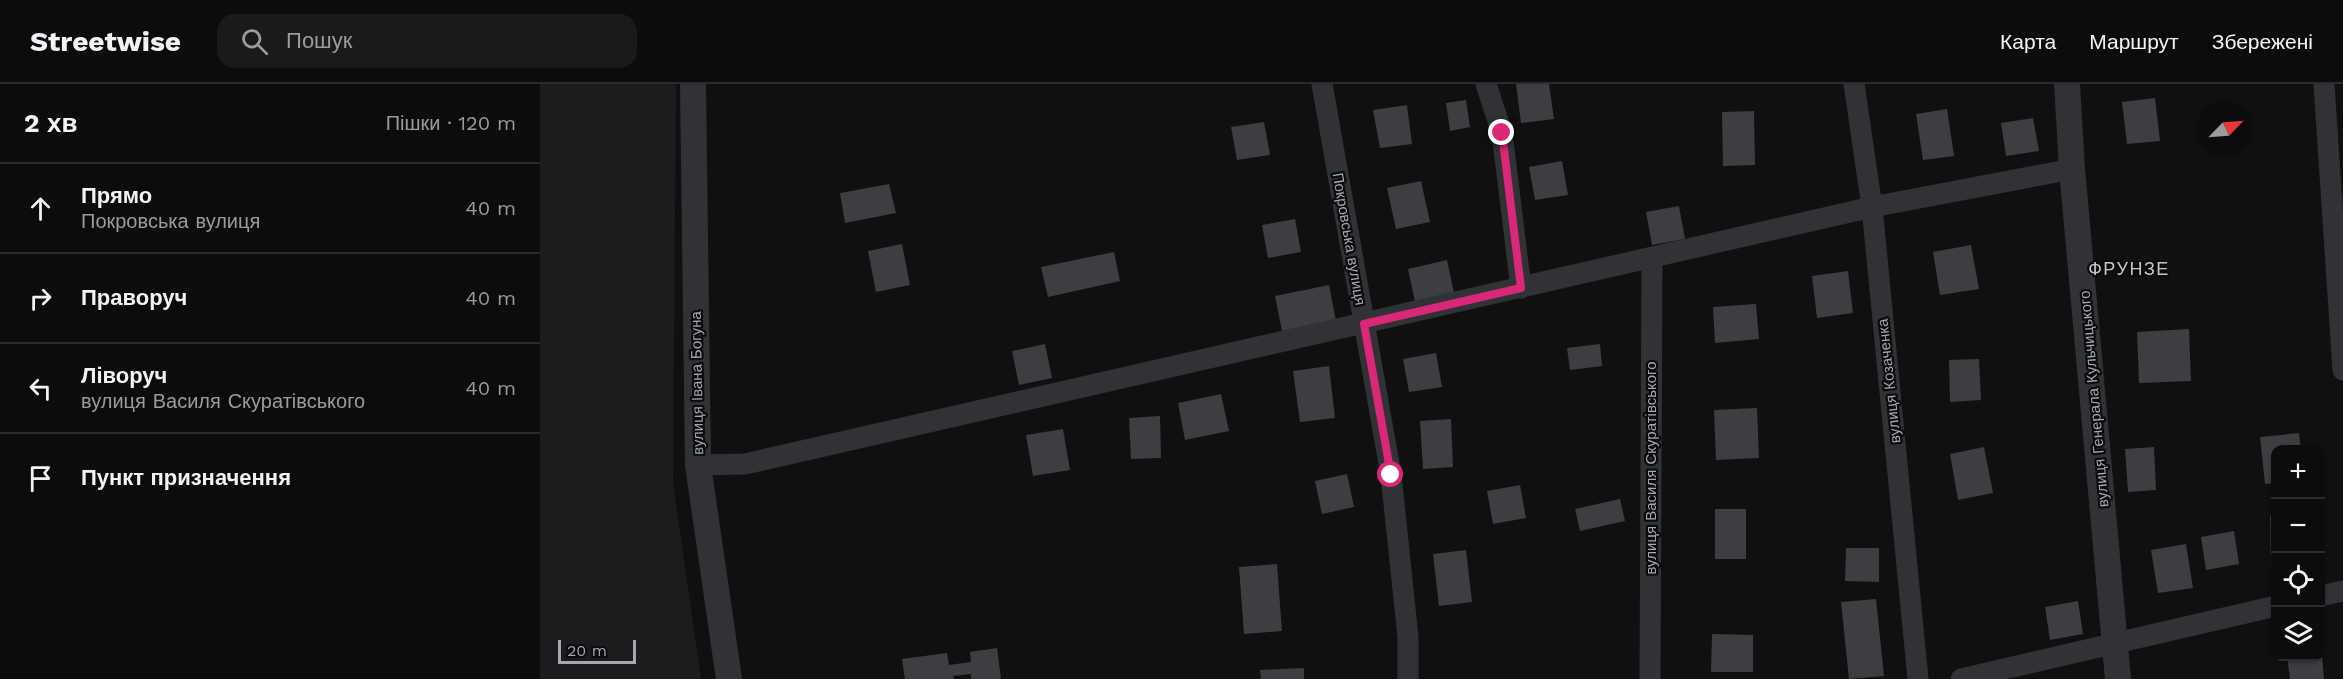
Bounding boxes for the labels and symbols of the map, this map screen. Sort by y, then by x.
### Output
north arrow [2199,102,2253,156]
route end [1488,119,1514,145]
street label: Покровська вулиця [1328,171,1370,307]
district label: ФРУНЗЕ [2088,258,2170,279]
street label: вулиця Генерала Кульчицького [2076,290,2112,508]
street label: вулиця Івана Богуна [687,310,707,455]
street label: вулиця Козаченка [1873,317,1904,444]
street label: вулиця Василя Скуратівського [1642,361,1660,575]
route start [1377,461,1403,487]
scale bar [558,637,636,664]

